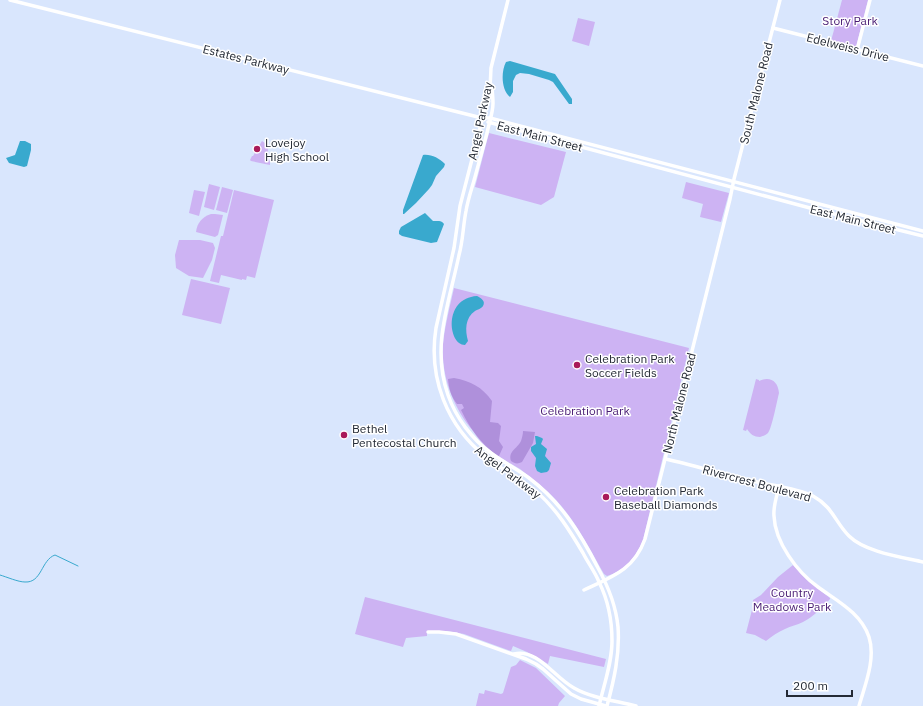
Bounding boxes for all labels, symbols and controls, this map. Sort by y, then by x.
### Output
park label: Story Park [822,13,878,28]
street label: Edelweiss Drive [805,29,891,65]
street label: Estates Parkway [201,41,291,77]
street label: South Malone Road [736,41,776,145]
street label: Angel Parkway [464,81,496,161]
street label: East Main Street [496,117,584,155]
place label: Lovejoy High School [265,135,329,164]
marker: Lovejoy High School [252,144,262,154]
street label: East Main Street [809,201,897,237]
place label: Celebration Park Soccer Fields [585,351,675,380]
street label: North Malone Road [659,351,699,455]
marker: Celebration Park Soccer Fields [572,360,582,370]
park label: Celebration Park [540,403,630,418]
place label: Bethel Pentecostal Church [352,421,457,450]
marker: Bethel Pentecostal Church [339,430,349,440]
street label: Angel Parkway [472,442,544,502]
street label: Rivercrest Boulevard [701,461,813,505]
place label: Celebration Park Baseball Diamonds [614,483,718,512]
marker: Celebration Park Baseball Diamonds [601,492,611,502]
park label: Country Meadows Park [753,585,832,614]
scale bar [787,672,852,698]
text: 200 m [793,678,828,693]

